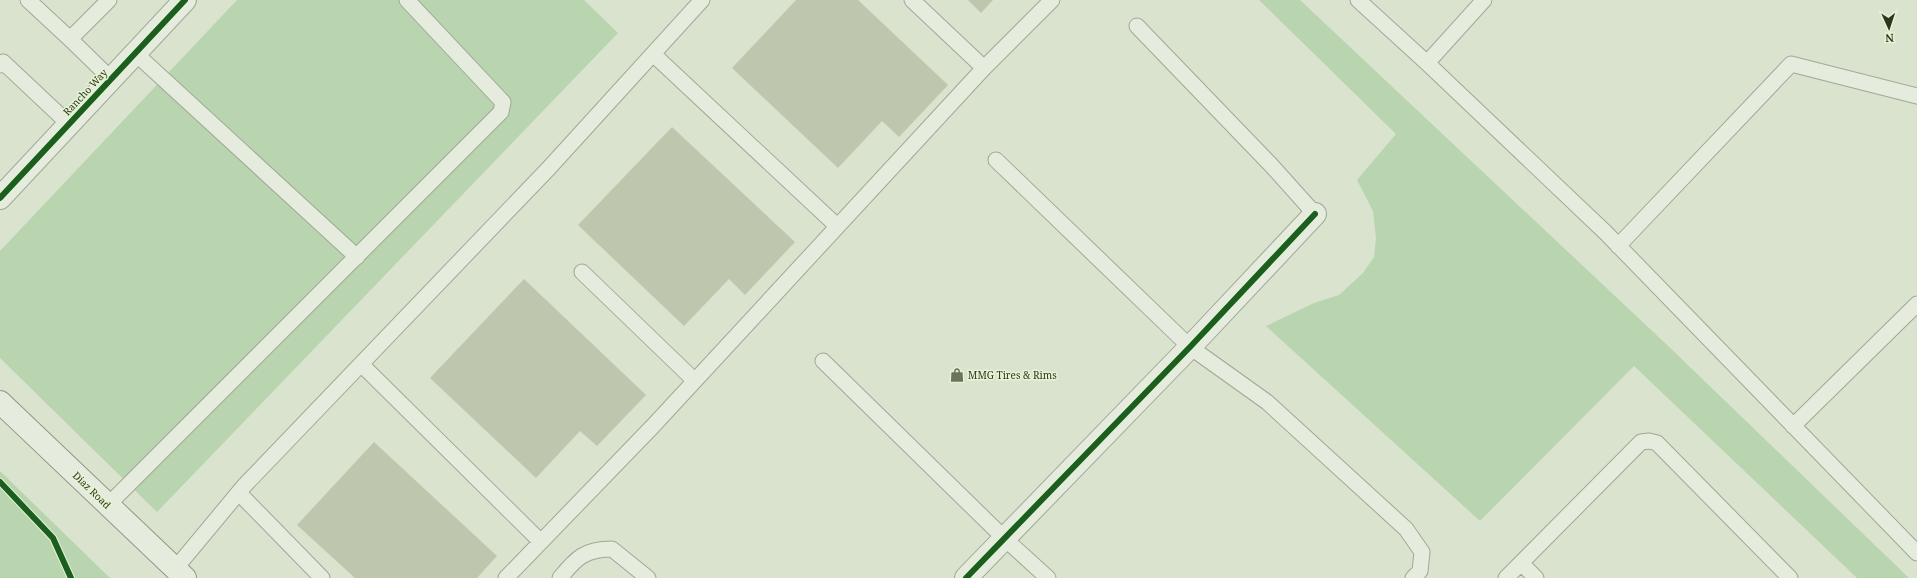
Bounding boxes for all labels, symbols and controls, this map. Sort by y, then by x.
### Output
north arrow [1869,8,1909,48]
text: N [1884,31,1894,46]
street label: Rancho Way [60,65,111,118]
shop icon: MMG Tires & Rims [949,367,965,383]
place label: MMG Tires & Rims [968,368,1057,382]
street label: Diaz Road [70,468,114,512]

